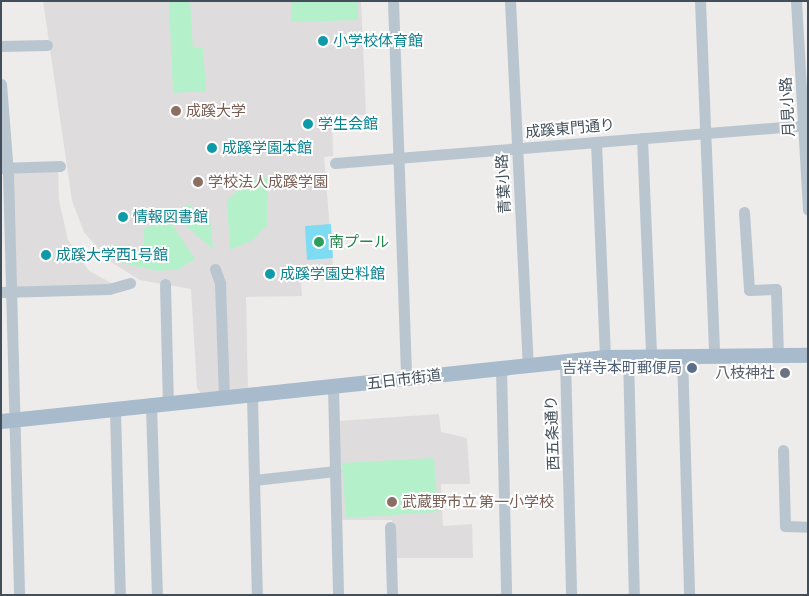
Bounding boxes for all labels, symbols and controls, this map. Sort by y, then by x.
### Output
place label: 小学校体育館 [333,32,423,50]
marker: 小学校体育館 [317,35,329,47]
street label: 月見小路 [776,77,798,137]
place label: 成蹊大学 [186,102,246,120]
marker: 成蹊大学 [170,105,182,117]
place label: 学生会館 [318,115,378,133]
street label: 成蹊東門通り [524,115,616,141]
marker: 学生会館 [302,118,314,130]
place label: 成蹊学園本館 [222,139,312,157]
marker: 成蹊学園本館 [206,142,218,154]
street label: 青葉小路 [492,154,514,214]
place label: 学校法人成蹊学園 [208,173,328,191]
marker: 学校法人成蹊学園 [192,176,204,188]
place label: 情報図書館 [133,208,208,226]
marker: 情報図書館 [117,211,129,223]
place label: 南プール [329,233,389,251]
marker: 南プール [313,236,325,248]
place label: 成蹊大学西1号館 [56,246,168,264]
marker: 成蹊大学西1号館 [40,249,52,261]
place label: 成蹊学園史料館 [280,265,385,283]
marker: 成蹊学園史料館 [264,268,276,280]
place label: 吉祥寺本町郵便局 [562,359,682,377]
marker: 吉祥寺本町郵便局 [686,362,698,374]
place label: 八枝神社 [715,364,775,382]
street label: 五日市街道 [366,365,442,393]
marker: 八枝神社 [779,367,791,379]
street label: 西五条通り [542,395,562,471]
place label: 武蔵野市立 第一小学校 [402,493,554,511]
marker: 武蔵野市立 第一小学校 [386,496,398,508]

